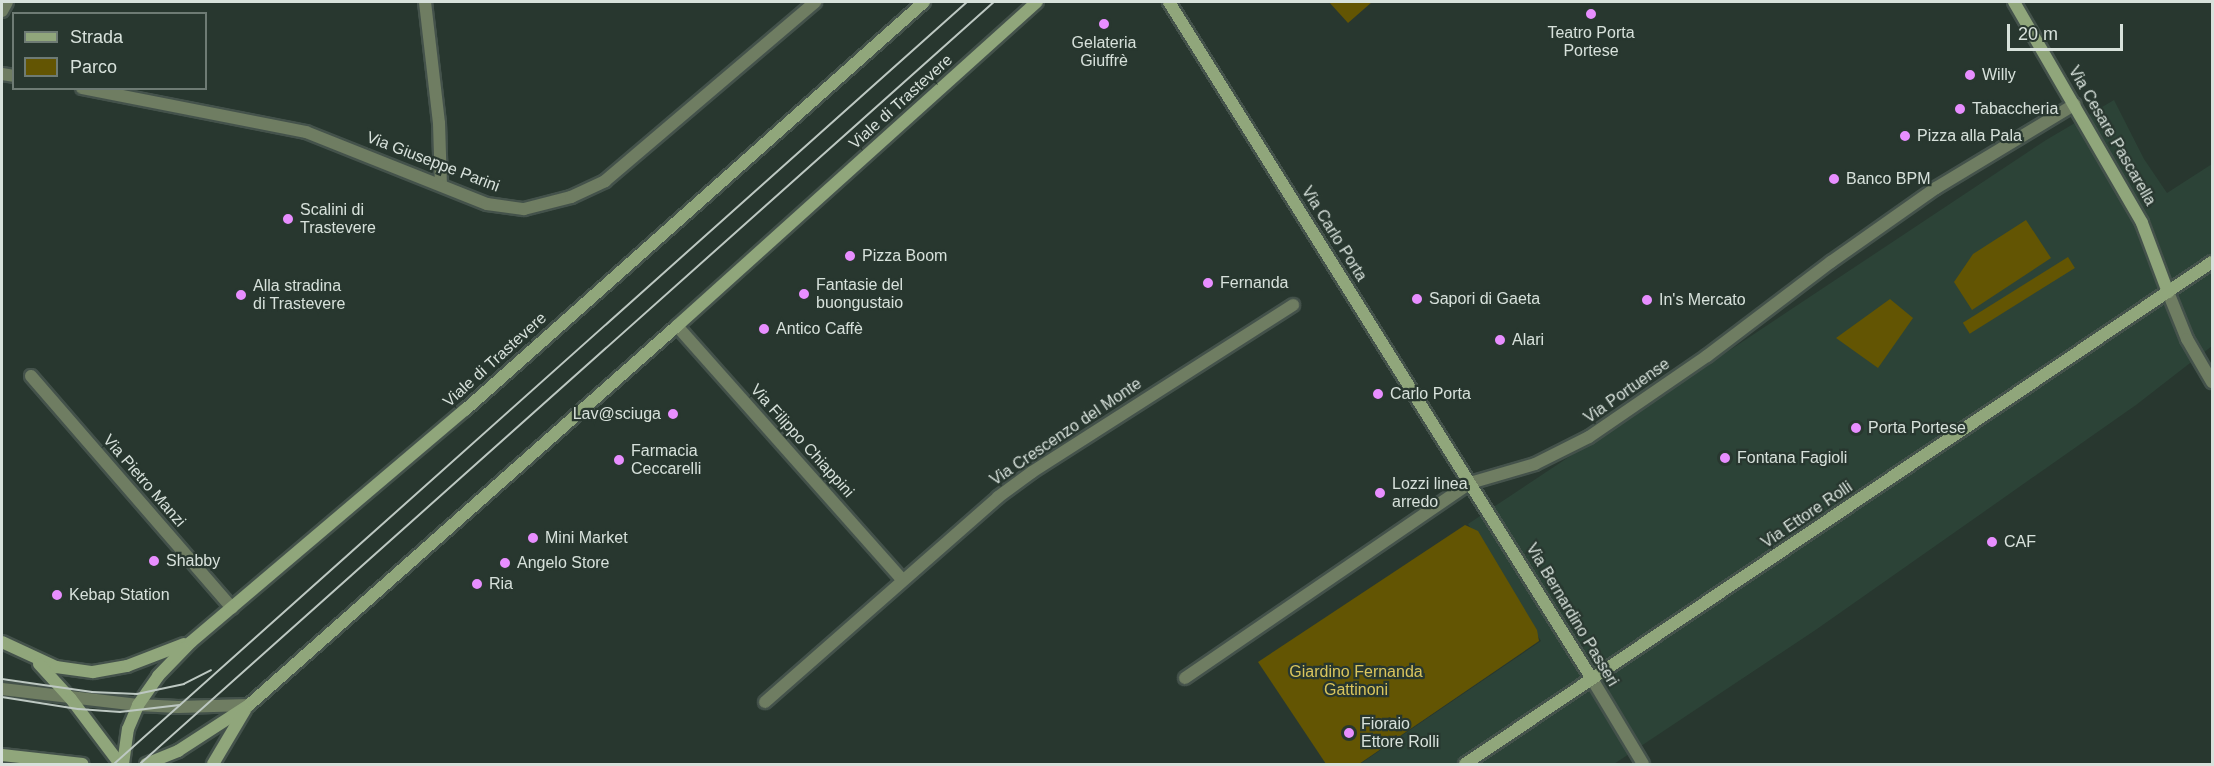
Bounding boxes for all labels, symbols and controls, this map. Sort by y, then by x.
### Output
marker: Teatro Porta Portese [1584,7,1598,21]
legend [12,12,207,90]
scale bar [2010,12,2126,50]
marker: Gelateria Giuffrè [1097,17,1111,31]
place label: Teatro Porta Portese [1547,23,1635,61]
text: 20 m [2018,24,2058,44]
text: Strada [70,27,123,47]
place label: Gelateria Giuffrè [1072,33,1136,71]
street label: Viale di Trastevere [845,51,957,153]
text: Parco [70,57,117,77]
street label: Via Cesare Pascarella [2064,63,2160,209]
place label: Willy [1982,65,2016,85]
marker: Willy [1963,68,1977,82]
place label: Tabaccheria [1972,99,2058,119]
marker: Tabaccheria [1953,102,1967,116]
place label: Pizza alla Pala [1917,126,2022,146]
street label: Via Giuseppe Parini [364,128,502,196]
marker: Pizza alla Pala [1898,129,1912,143]
place label: Banco BPM [1846,169,1930,189]
marker: Banco BPM [1827,172,1841,186]
street label: Via Carlo Porta [1297,183,1371,285]
place label: Scalini di Trastevere [300,200,376,238]
marker: Scalini di Trastevere [281,212,295,226]
place label: Pizza Boom [862,246,947,266]
marker: Pizza Boom [843,249,857,263]
place label: Fernanda [1220,273,1288,293]
place label: Fantasie del buongustaio [816,275,903,313]
place label: Alla stradina di Trastevere [253,276,346,314]
marker: Fernanda [1201,276,1215,290]
marker: Fantasie del buongustaio [797,287,811,301]
marker: Alla stradina di Trastevere [234,288,248,302]
place label: Sapori di Gaeta [1429,289,1540,309]
place label: In's Mercato [1659,290,1746,310]
marker: Sapori di Gaeta [1410,292,1424,306]
marker: In's Mercato [1640,293,1654,307]
street label: Viale di Trastevere [439,309,551,411]
place label: Antico Caffè [776,319,863,339]
marker: Antico Caffè [757,322,771,336]
place label: Alari [1512,330,1544,350]
marker: Alari [1493,333,1507,347]
street label: Via Portuense [1580,354,1674,428]
street label: Via Crescenzo del Monte [987,374,1145,490]
street label: Via Filippo Chiappini [746,380,858,502]
place label: Carlo Porta [1390,384,1471,404]
marker: Carlo Porta [1371,387,1385,401]
place label: Lav@sciuga [573,404,661,424]
marker: Lav@sciuga [666,407,680,421]
place label: Porta Portese [1868,418,1966,438]
marker: Porta Portese [1849,421,1863,435]
street label: Via Pietro Manzi [99,431,189,531]
place label: Farmacia Ceccarelli [631,441,701,479]
place label: Fontana Fagioli [1737,448,1847,468]
marker: Fontana Fagioli [1718,451,1732,465]
marker: Farmacia Ceccarelli [612,453,626,467]
place label: Lozzi linea arredo [1392,474,1468,512]
street label: Via Ettore Rolli [1758,478,1856,552]
marker: Lozzi linea arredo [1373,486,1387,500]
place label: Mini Market [545,528,628,548]
marker: Mini Market [526,531,540,545]
place label: CAF [2004,532,2036,552]
marker: CAF [1985,535,1999,549]
street label: Via Bernardino Passeri [1522,540,1622,690]
place label: Shabby [166,551,220,571]
place label: Angelo Store [517,553,610,573]
marker: Shabby [147,554,161,568]
marker: Angelo Store [498,556,512,570]
place label: Ria [489,574,513,594]
marker: Ria [470,577,484,591]
place label: Kebap Station [69,585,170,605]
marker: Kebap Station [50,588,64,602]
park label: Giardino Fernanda Gattinoni [1289,662,1423,700]
place label: Fioraio Ettore Rolli [1361,714,1439,752]
marker: Fioraio Ettore Rolli [1342,726,1356,740]

